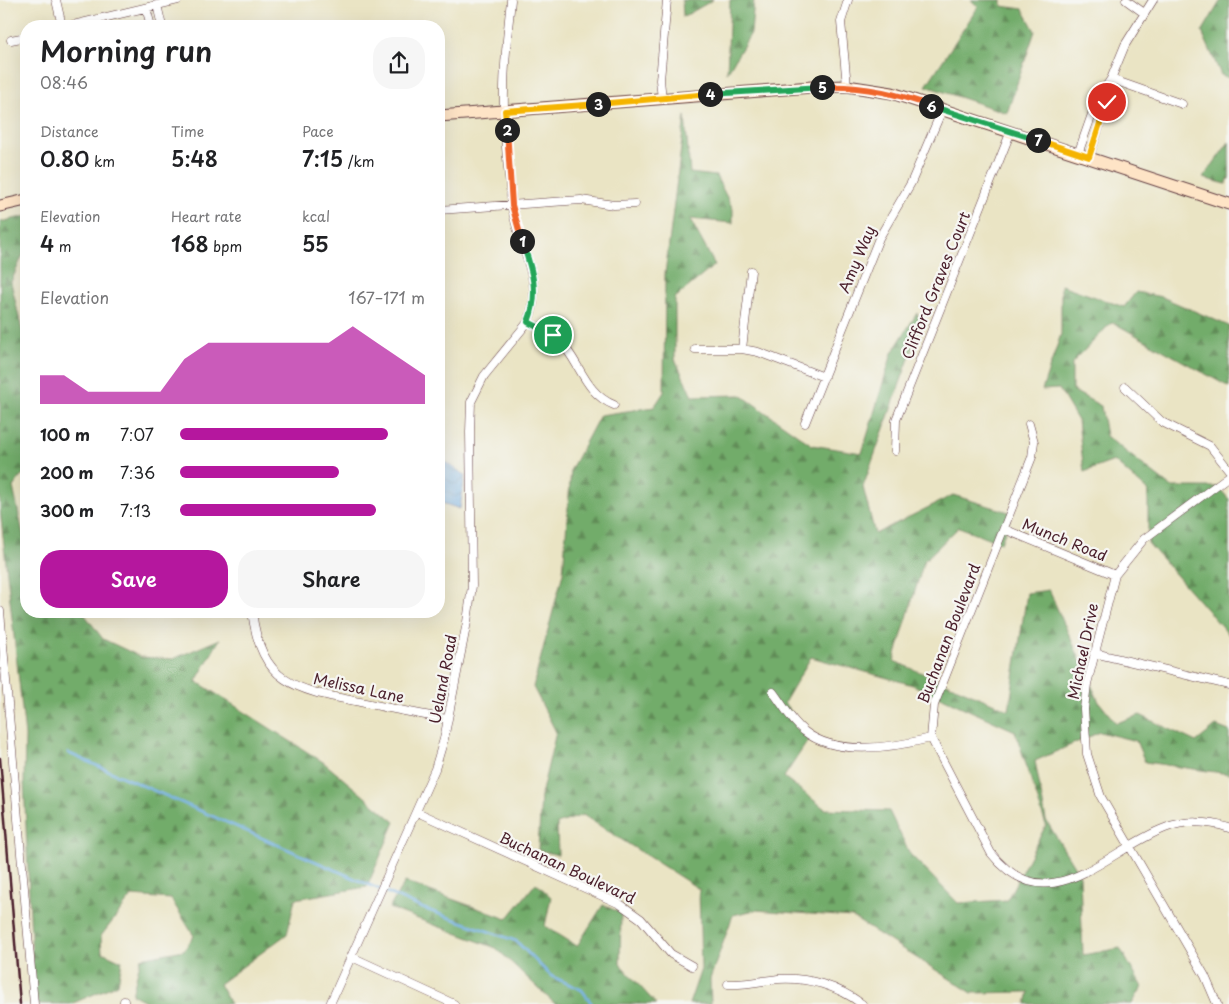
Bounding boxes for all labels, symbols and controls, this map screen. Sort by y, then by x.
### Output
text: Morning run [40,29,212,72]
button: share [373,37,425,89]
text: 08:46 [40,70,88,94]
pin: 5 [810,74,834,100]
text: 5 [818,77,827,98]
pin [1086,81,1128,123]
pin: 4 [698,82,722,106]
text: 4 [706,84,715,105]
icon: check [1093,88,1121,116]
pin: 3 [586,92,610,116]
text: 3 [594,94,603,115]
pin: 6 [918,94,944,118]
text: 6 [927,96,936,117]
pin: 2 [494,118,520,142]
text: 2 [503,120,512,141]
text: Distance [40,121,99,142]
text: Time [171,121,204,142]
text: Pace [302,121,334,142]
pin: 7 [1026,128,1050,152]
text: 7 [1034,130,1043,151]
text: 0.80 [40,142,89,174]
text: 5:48 [171,142,218,174]
text: 7:15 [302,142,343,174]
text: km [89,151,115,172]
text: /km [343,151,374,172]
text: Elevation [40,206,100,227]
text: Heart rate [171,206,242,227]
text: kcal [302,206,330,227]
street label: Clifford Graves Court [895,208,975,362]
street label: Amy Way [831,222,881,296]
text: 4 [40,227,54,259]
text: 168 [171,227,209,259]
text: 55 [302,227,329,259]
pin: 1 [510,228,534,254]
text: 1 [519,231,526,252]
text: m [54,236,71,257]
text: bpm [209,236,242,257]
text: Elevation [40,285,109,309]
text: 167–171 m [348,285,425,309]
pin [532,314,574,356]
icon: arrive [539,321,567,349]
text: 100 m [40,422,90,446]
text: 7:07 [120,422,154,446]
text: 200 m [40,460,94,484]
text: 7:36 [120,460,155,484]
text: 300 m [40,498,94,522]
text: 7:13 [120,498,151,522]
street label: Munch Road [1019,512,1111,566]
button: Save [40,550,228,608]
button: Share [238,550,425,608]
street label: Buchanan Boulevard [911,560,985,706]
street label: Michael Drive [1061,601,1103,701]
street label: Ueland Road [422,632,462,726]
street label: Melissa Lane [311,666,407,708]
street label: Buchanan Boulevard [496,825,640,909]

